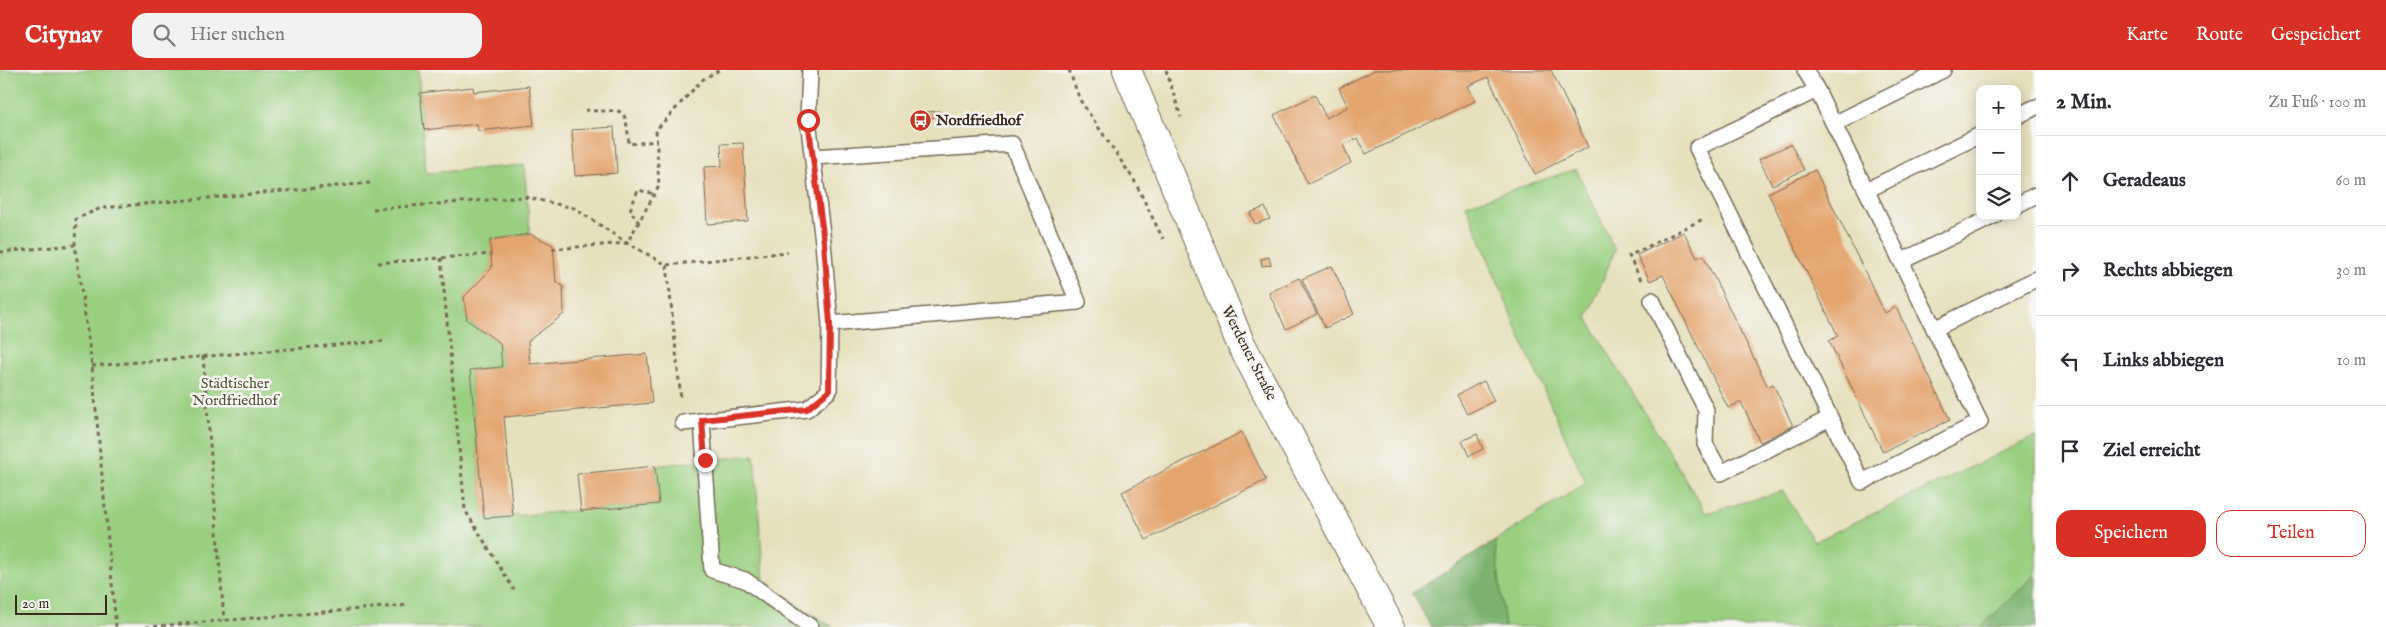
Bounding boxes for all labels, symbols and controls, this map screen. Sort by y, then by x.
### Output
search box [132,13,482,58]
text: Citynav [25,20,102,51]
icon: search [150,21,178,49]
text: Hier suchen [190,23,285,47]
text: Karte [2126,24,2168,47]
text: Route [2196,24,2243,47]
text: Gespeichert [2271,24,2361,47]
map controls [1976,85,2021,220]
button: + [1976,85,2021,130]
text: 2 Min. [2056,89,2112,116]
text: Zu Fuß · 100 m [2268,93,2366,113]
bus stop icon: Nordfriedhof [908,108,932,132]
route start [797,109,820,132]
place label: Nordfriedhof [935,111,1024,130]
button: − [1976,130,2021,175]
icon: ahead [2056,167,2084,195]
text: Geradeaus [2103,169,2186,193]
text: 60 m [2336,171,2366,191]
button: layers [1976,175,2021,220]
icon: right [2056,257,2084,285]
text: Rechts abbiegen [2103,259,2233,283]
text: 30 m [2336,261,2366,281]
street label: Werdener Straße [1217,302,1281,404]
icon: left [2056,347,2084,375]
text: Links abbiegen [2103,349,2224,373]
text: 10 m [2336,351,2366,371]
park label: Städtischer Nordfriedhof [192,374,280,410]
icon: arrive [2056,437,2084,465]
text: Ziel erreicht [2103,439,2201,463]
route end [694,449,717,472]
button: Speichern [2056,510,2206,557]
button: Teilen [2216,510,2366,557]
scale bar [15,592,108,615]
text: 20 m [22,595,49,613]

